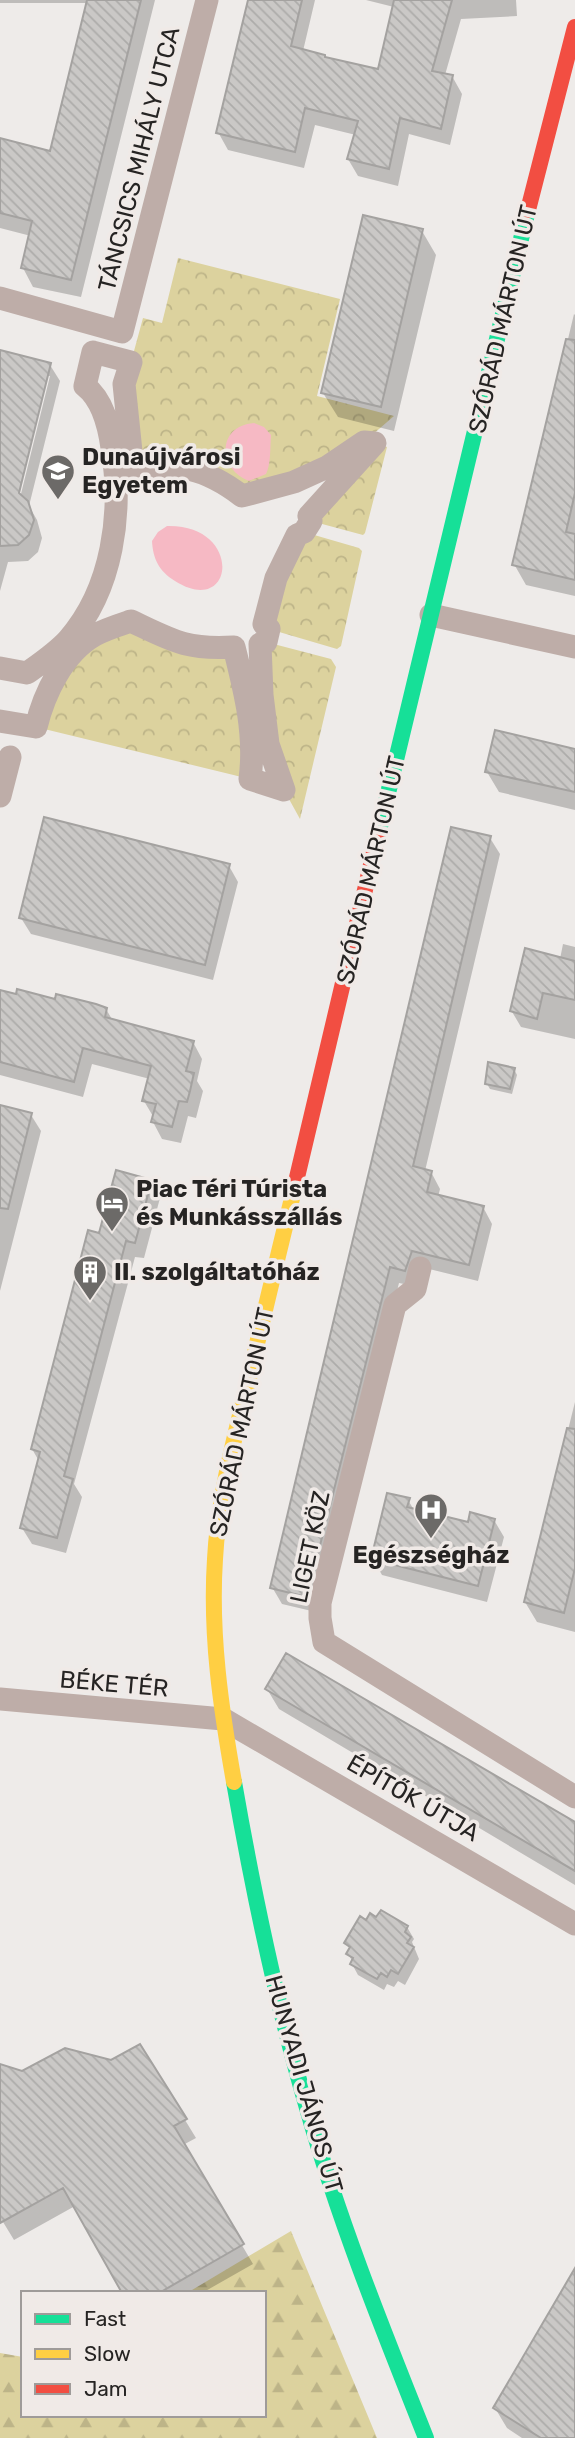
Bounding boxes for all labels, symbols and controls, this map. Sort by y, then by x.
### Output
street label: TÁNCSICS MIHÁLY UTCA [93,24,185,294]
street label: SZÓRÁD MÁRTON ÚT [463,202,543,436]
place label: Dunaújvárosi Egyetem [82,443,241,499]
school or university icon: Dunaújvárosi Egyetem [39,452,77,501]
street label: SZÓRÁD MÁRTON ÚT [331,753,411,987]
place label: Piac Téri Túrista és Munkásszállás [136,1175,342,1231]
hotel icon: Piac Téri Túrista és Munkásszállás [93,1184,131,1233]
building icon: II. szolgáltatóház [71,1253,109,1302]
place label: II. szolgáltatóház [114,1258,320,1286]
street label: SZÓRÁD MÁRTON ÚT [204,1305,280,1539]
street label: LIGET KÖZ [284,1488,336,1606]
hospital icon: Egészségház [412,1491,450,1540]
place label: Egészségház [352,1541,510,1569]
street label: BÉKE TÉR [58,1665,170,1703]
street label: ÉPÍTŐK ÚTJA [342,1749,484,1847]
street label: HUNYADI JÁNOS ÚT [260,1972,348,2196]
legend [21,2291,266,2417]
text: Fast [84,2306,126,2331]
text: Slow [84,2341,131,2366]
text: Jam [84,2376,128,2401]

